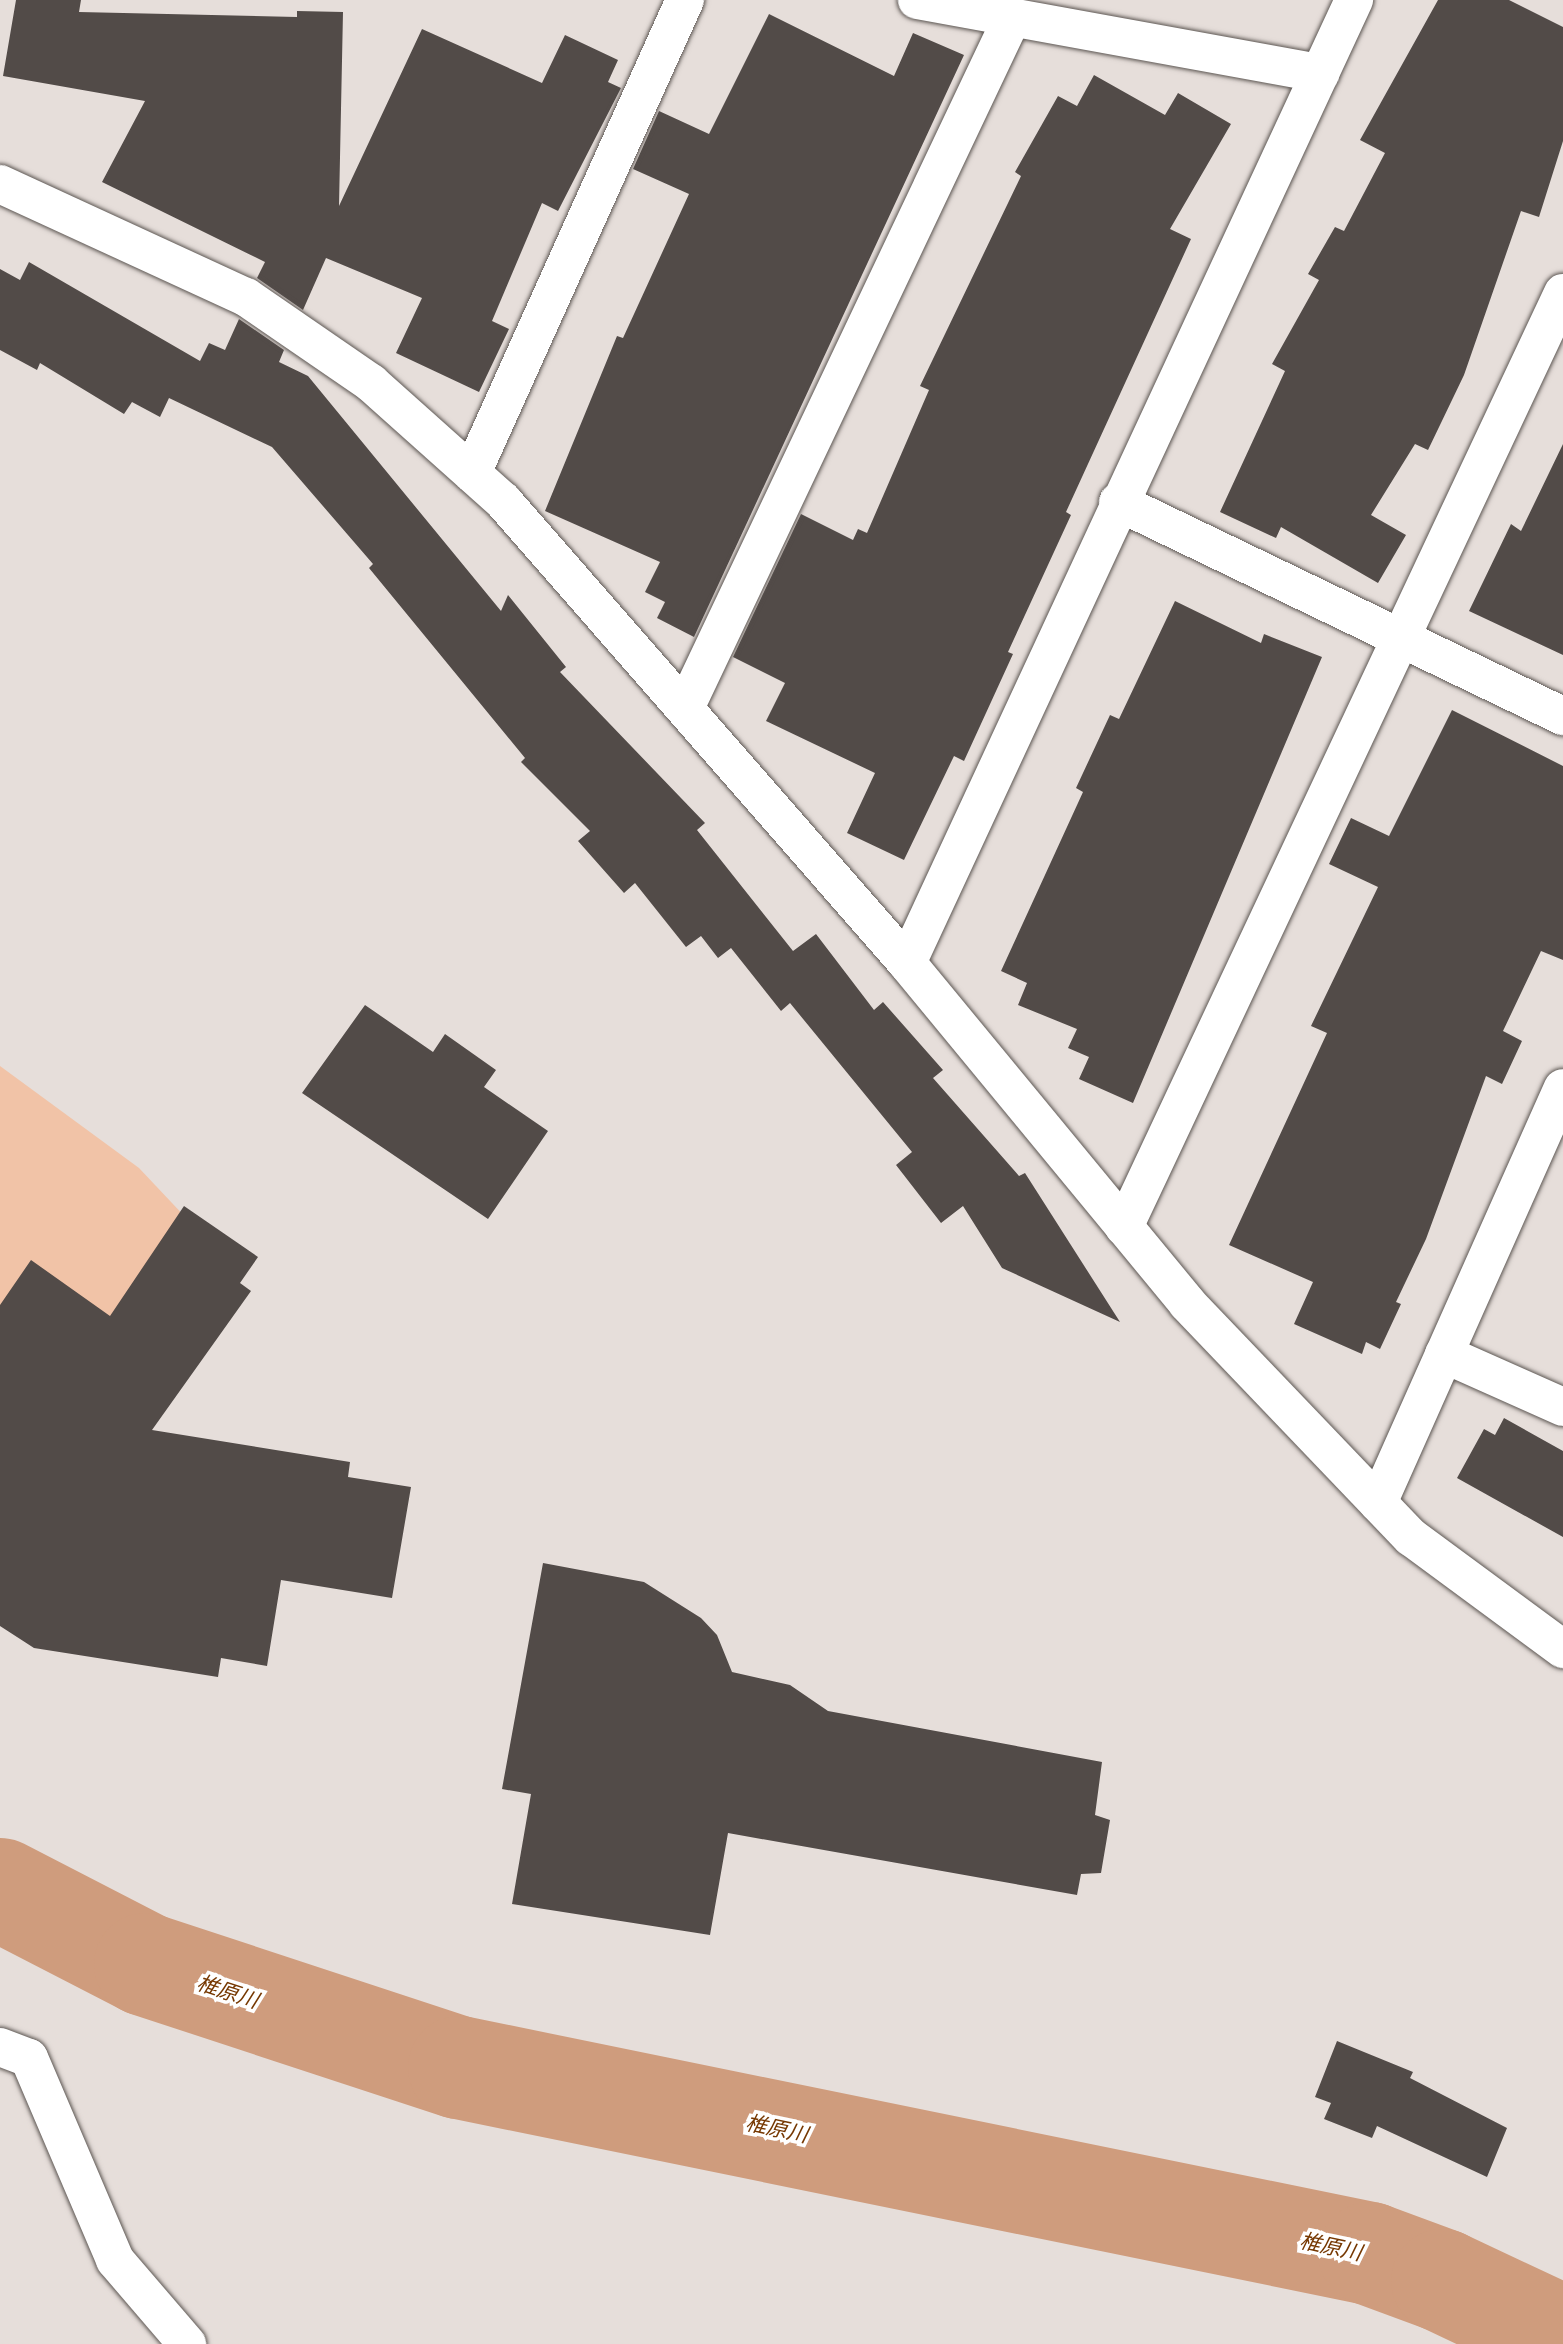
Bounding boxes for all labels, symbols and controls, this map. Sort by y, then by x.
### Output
water label: 椎原川 [194,1969,262,2013]
water label: 椎原川 [744,2109,810,2147]
water label: 椎原川 [1298,2227,1364,2265]

